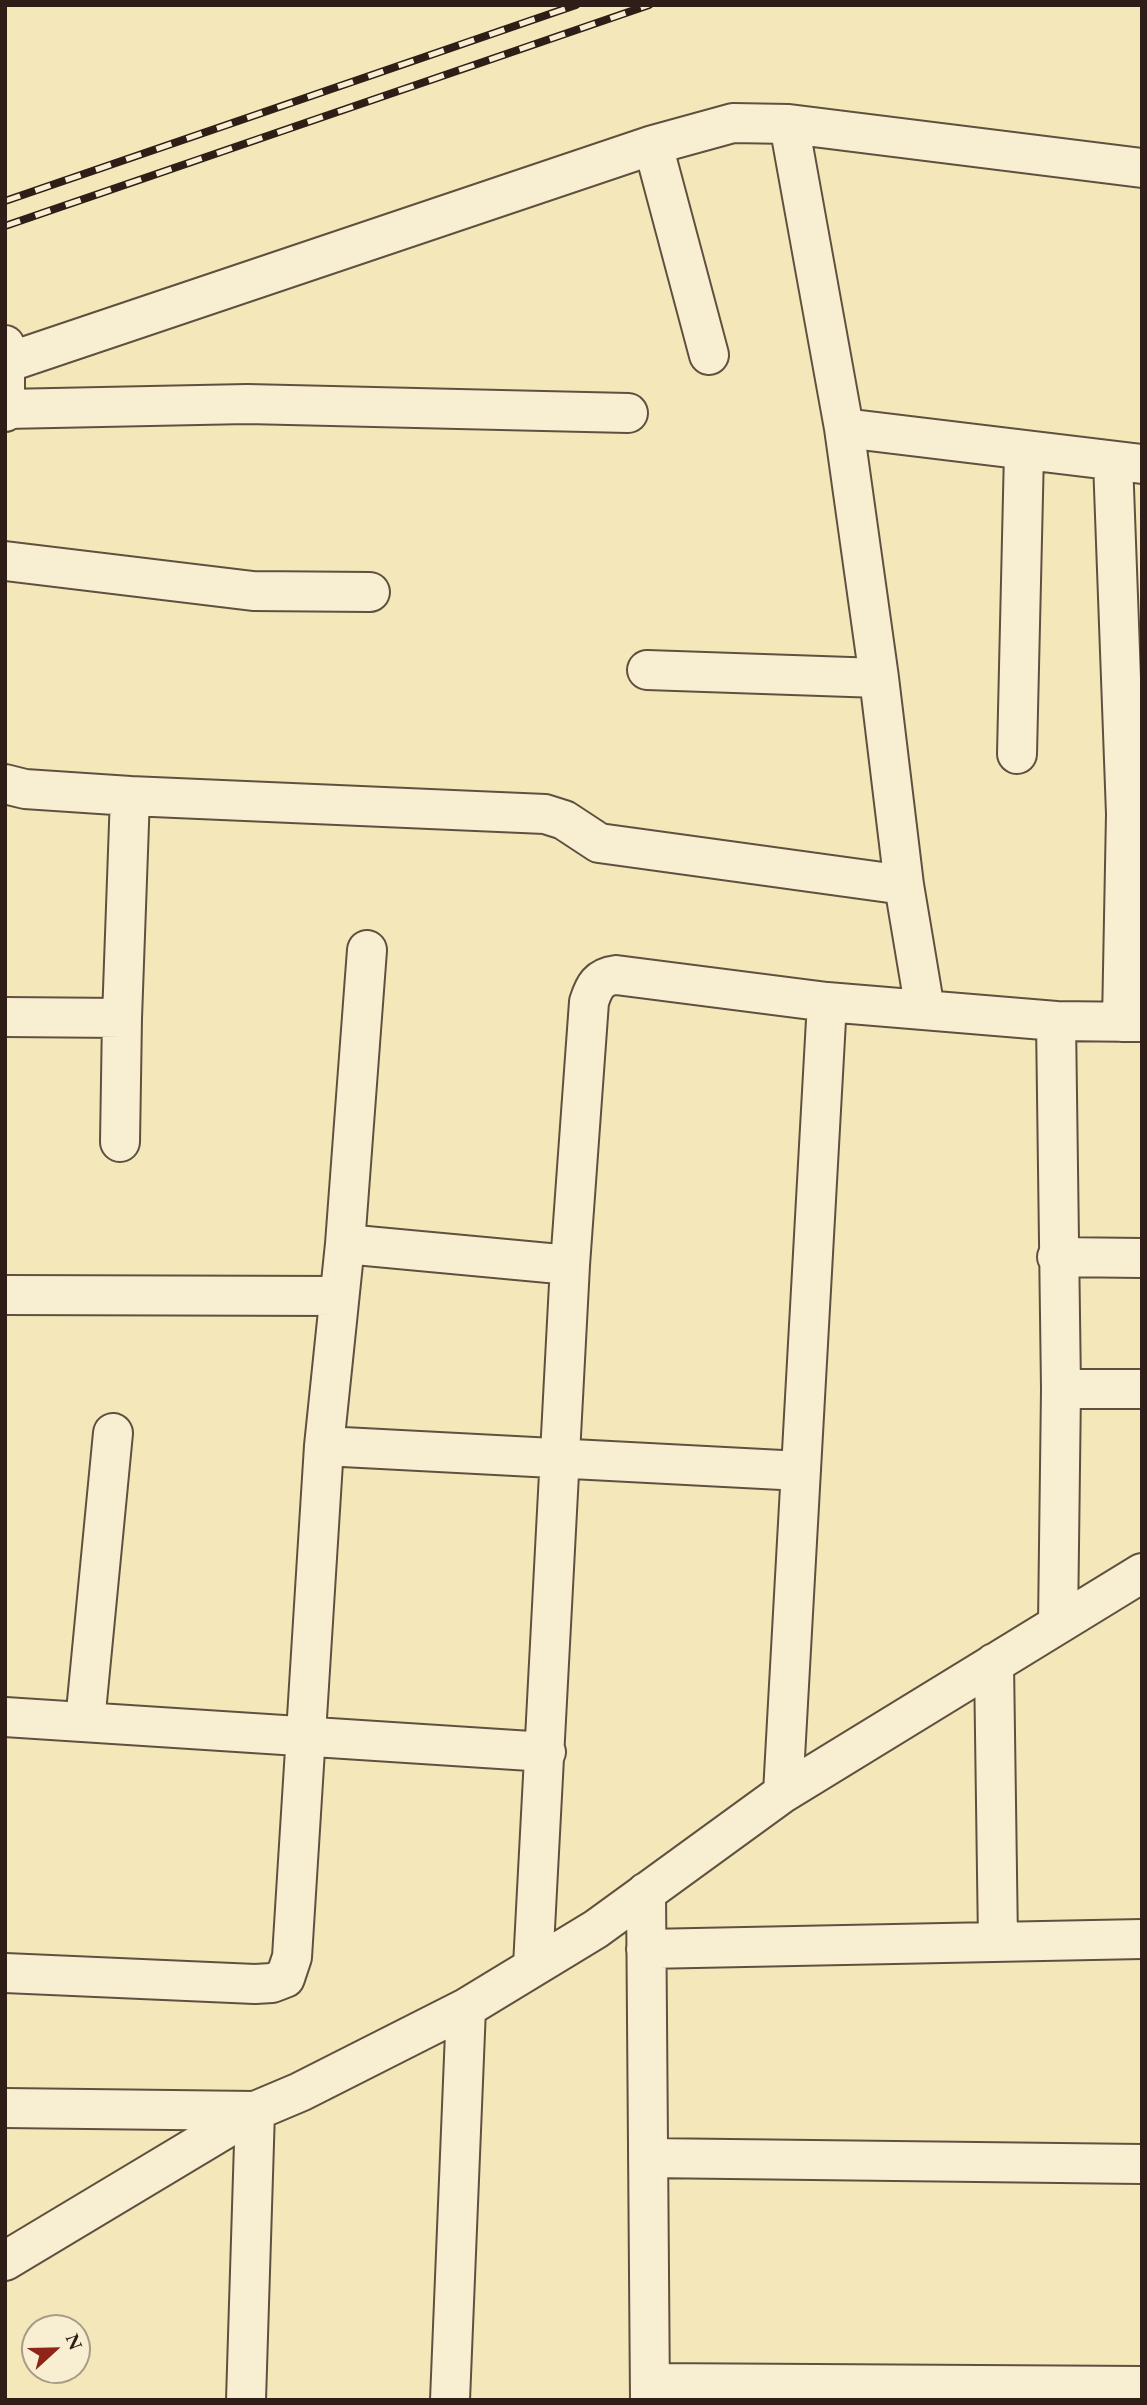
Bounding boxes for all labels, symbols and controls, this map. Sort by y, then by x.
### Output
north arrow [21,2314,91,2384]
text: N [60,2330,89,2354]

